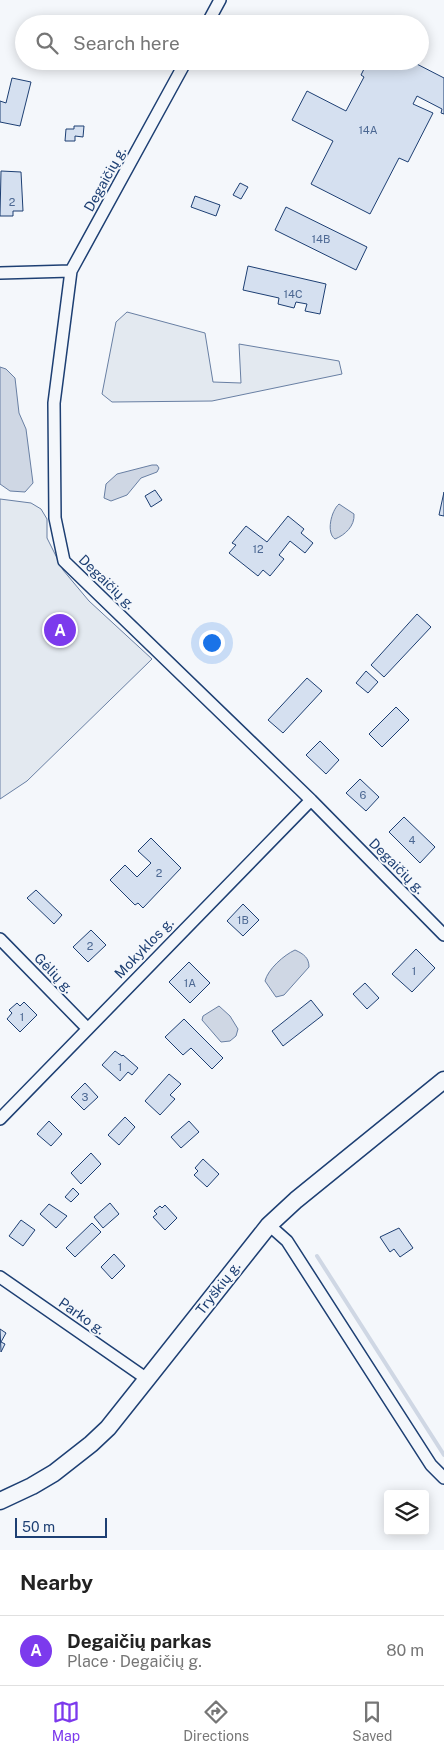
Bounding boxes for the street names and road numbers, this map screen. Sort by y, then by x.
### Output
street label: Degaičių g. [81,144,129,214]
street label: Degaičių g. [76,551,138,613]
street label: Degaičių g. [366,835,428,897]
street label: Mokyklos g. [111,915,177,981]
street label: Gėlių g. [31,950,77,996]
street label: Tryškių g. [192,1258,244,1318]
street label: Parko g. [56,1294,108,1338]

